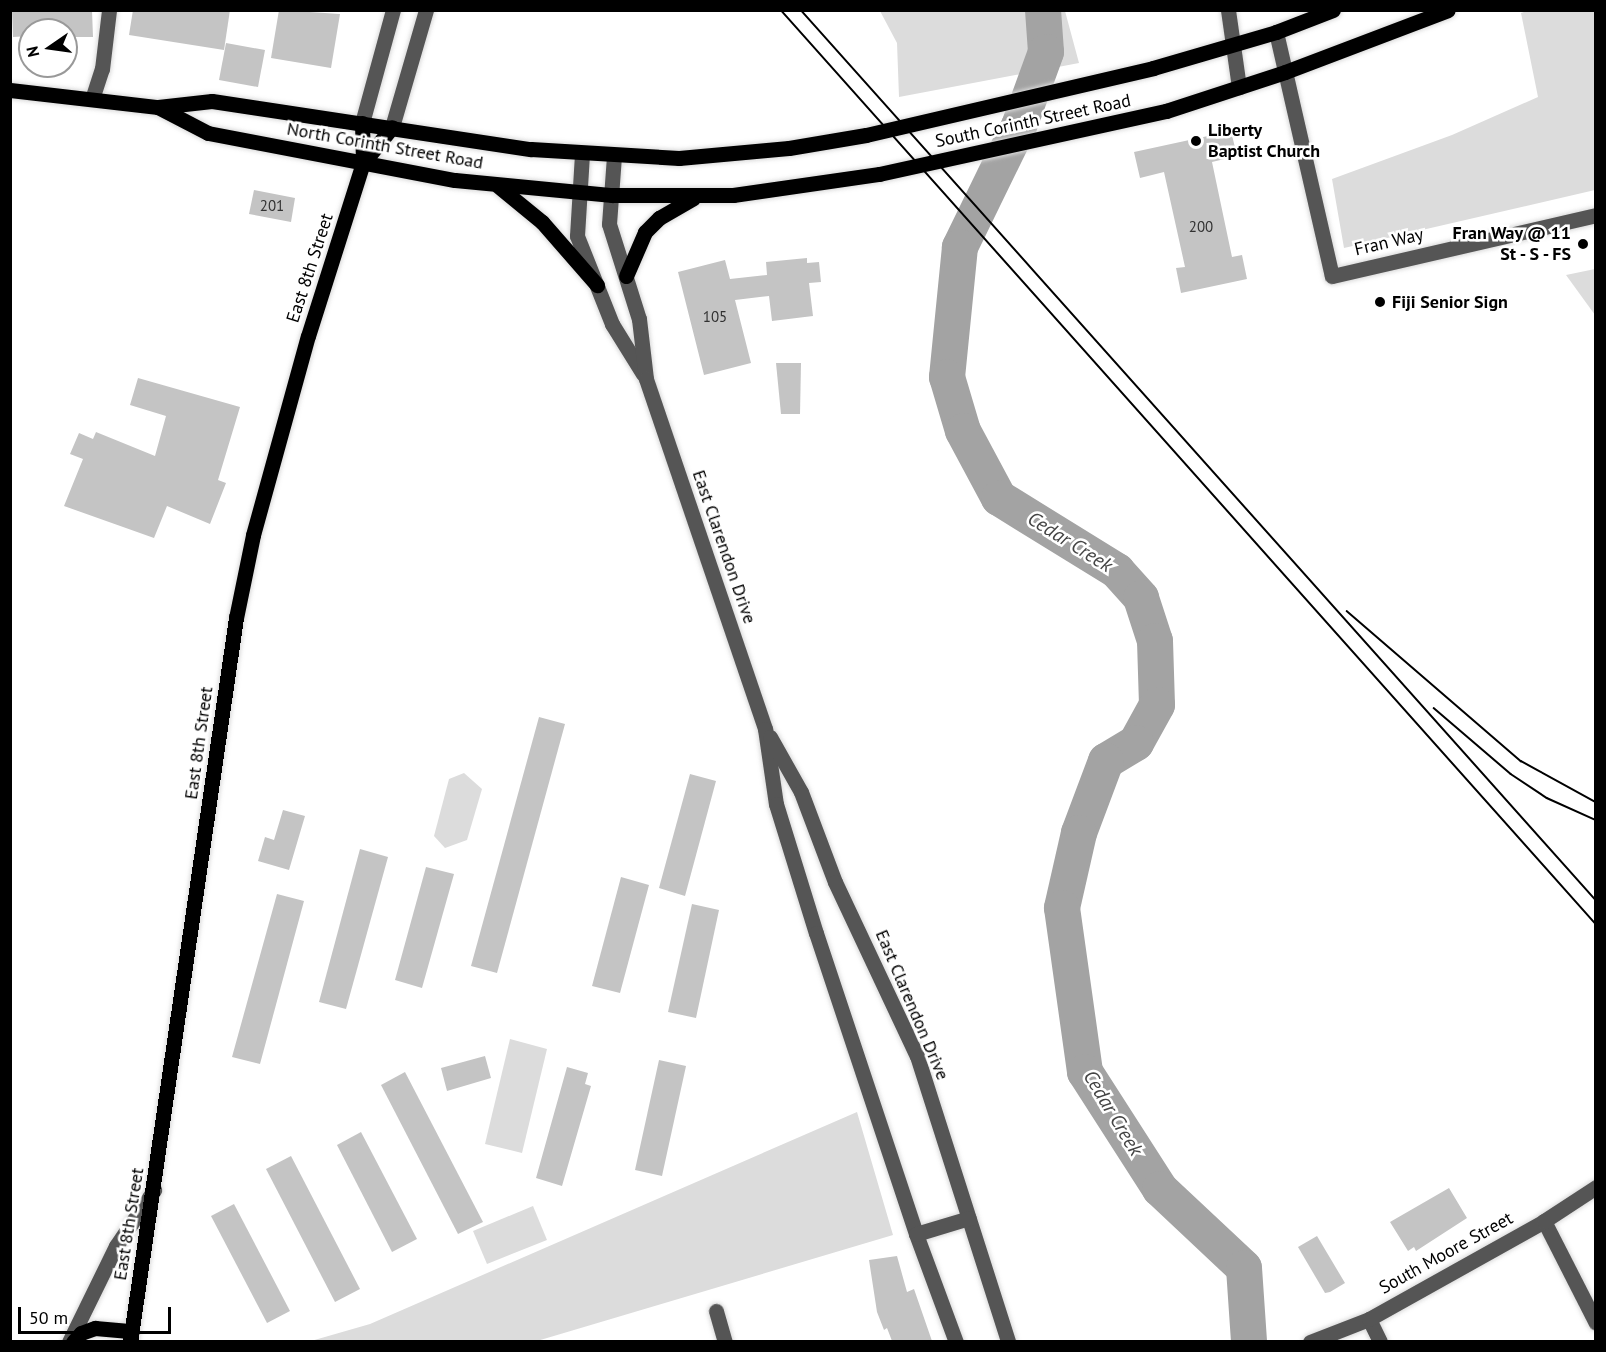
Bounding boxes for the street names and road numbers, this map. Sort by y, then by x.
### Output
street label: South Corinth Street Road [933,90,1133,152]
street label: North Corinth Street Road [285,118,485,174]
street label: East 8th Street [282,211,338,325]
street label: Fran Way [1352,224,1426,260]
street label: East Clarendon Drive [688,467,760,627]
street label: East 8th Street [180,685,218,801]
street label: East Clarendon Drive [871,927,953,1083]
street label: East 8th Street [109,1166,149,1282]
street label: South Moore Street [1376,1207,1516,1299]

